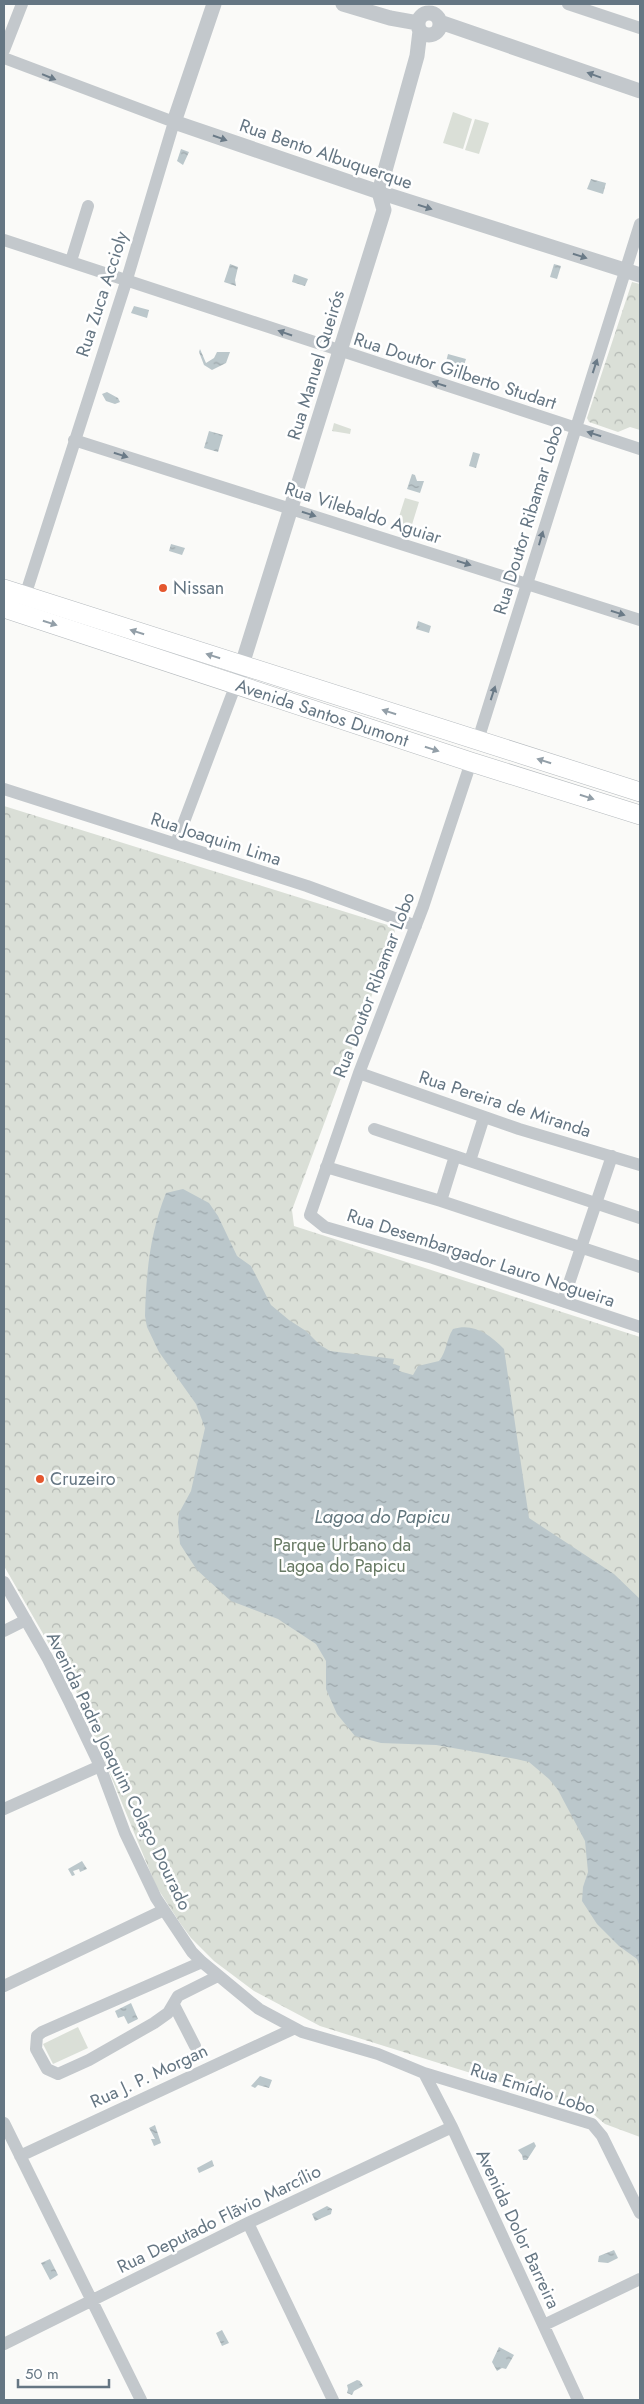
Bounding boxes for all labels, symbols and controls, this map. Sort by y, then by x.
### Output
one-way arrow [587,71,602,78]
one-way arrow [42,73,56,81]
street label: Rua Bento Albuquerque [236,112,416,196]
one-way arrow [213,134,228,142]
one-way arrow [418,203,433,211]
street label: Rua Zuca Accioly [69,228,135,360]
one-way arrow [573,252,588,260]
street label: Rua Manuel Queirós [281,287,351,443]
street label: Rua Doutor Gilberto Studart [350,326,560,416]
one-way arrow [277,329,292,337]
one-way arrow [591,359,599,374]
one-way arrow [431,380,446,388]
street label: Rua Doutor Ribamar Lobo [487,422,569,618]
one-way arrow [586,429,601,437]
one-way arrow [113,451,128,459]
street label: Rua Vilebaldo Aguiar [281,475,445,551]
one-way arrow [302,510,317,518]
one-way arrow [537,531,545,546]
one-way arrow [456,560,471,568]
place label: Nissan [173,575,224,601]
marker: Nissan [157,582,169,594]
one-way arrow [611,610,626,617]
one-way arrow [43,620,58,628]
one-way arrow [129,627,144,635]
one-way arrow [205,651,220,659]
street label: Avenida Santos Dumont [232,672,413,754]
one-way arrow [489,686,497,701]
one-way arrow [381,707,396,715]
one-way arrow [424,746,439,753]
one-way arrow [536,756,551,764]
one-way arrow [579,794,594,802]
street label: Rua Joaquim Lima [147,806,285,872]
street label: Rua Doutor Ribamar Lobo [327,888,421,1082]
street label: Rua Pereira de Miranda [416,1064,594,1144]
street label: Rua Desembargador Lauro Nogueira [344,1202,618,1314]
place label: Cruzeiro [50,1466,116,1492]
marker: Cruzeiro [34,1473,46,1485]
water label: Lagoa do Papicu [314,1503,450,1530]
park label: Parque Urbano da Lagoa do Papicu [273,1532,411,1579]
street label: Avenida Padre Joaquim Colaço Dourado [40,1627,198,1915]
street label: Rua J. P. Morgan [86,2037,212,2115]
street label: Rua Emídio Lobo [467,2056,599,2122]
street label: Avenida Dolor Barreira [470,2145,566,2313]
street label: Rua Deputado Flãvio Marcílio [113,2158,325,2280]
scale bar [18,2356,109,2388]
text: 50 m [25,2363,59,2385]

